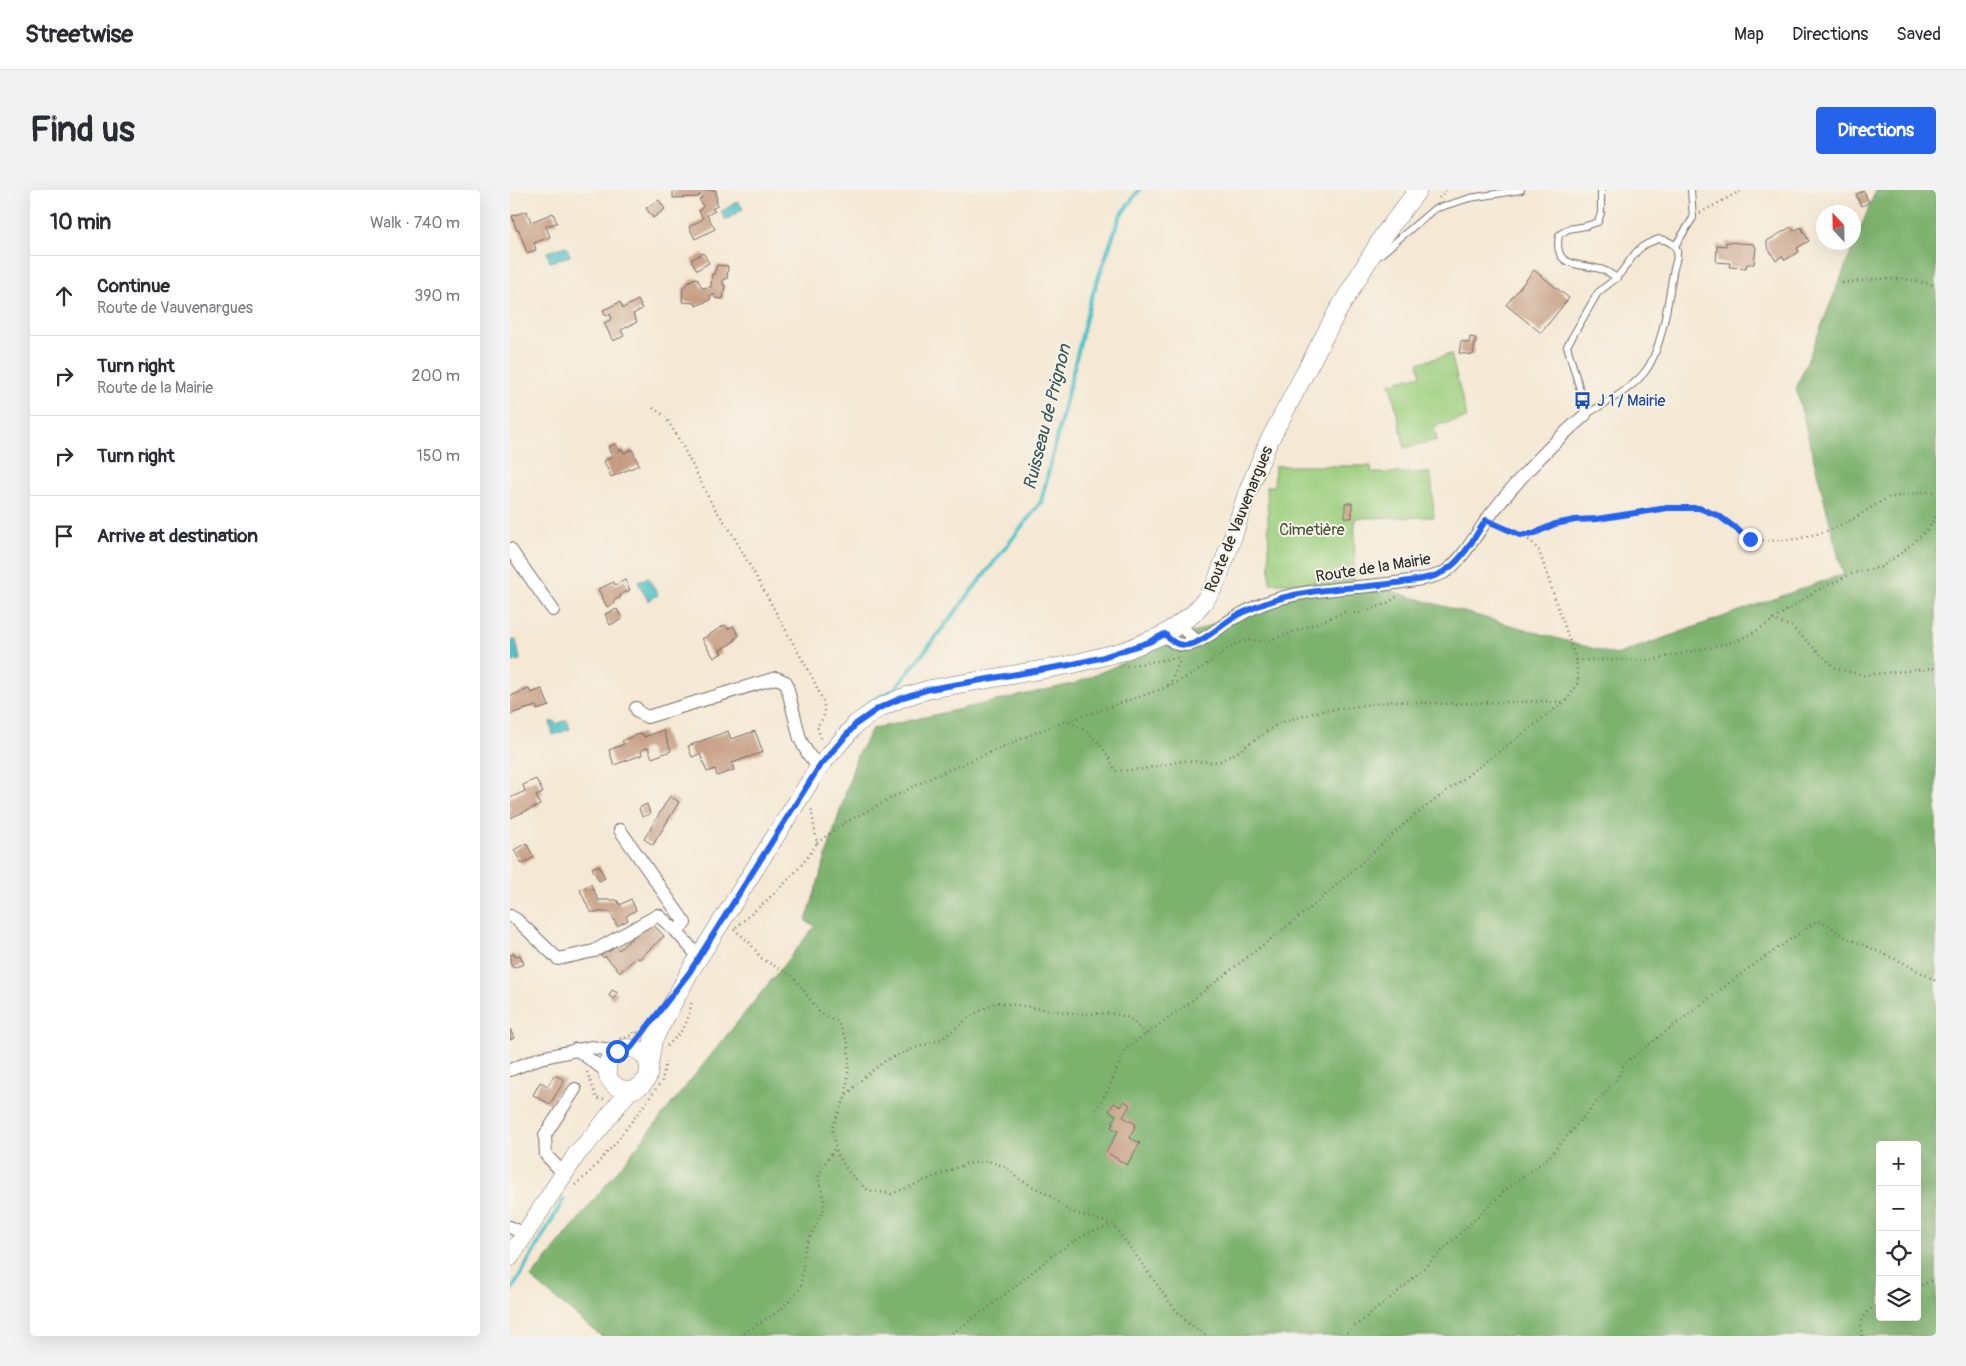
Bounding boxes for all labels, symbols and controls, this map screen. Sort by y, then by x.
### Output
text: Streetwise [25,20,133,49]
text: Map [1734,23,1764,46]
text: Directions [1792,23,1868,46]
text: Saved [1896,23,1941,46]
button: Directions [1816,107,1936,154]
text: Find us [30,108,135,152]
north arrow [1816,205,1861,250]
text: 10 min [50,209,111,236]
text: Walk · 740 m [370,213,460,233]
text: Continue [97,274,170,298]
icon: ahead [50,282,78,310]
text: 390 m [414,286,460,306]
text: Route de Vauvenargues [97,298,253,318]
water label: Ruisseau de Prignon [1018,341,1077,492]
text: Turn right [97,354,175,378]
icon: right [50,362,78,390]
text: 200 m [412,366,460,386]
text: Route de la Mairie [97,378,213,398]
bus stop icon: J 1 / Mairie [1573,390,1593,410]
place label: J 1 / Mairie [1597,391,1665,411]
icon: right [50,442,78,470]
street label: Route de Vauvenargues [1200,443,1277,595]
text: Turn right [97,444,175,468]
text: 150 m [416,446,460,466]
park label: Cimetière [1279,520,1345,540]
icon: arrive [50,522,78,550]
text: Arrive at destination [97,524,258,548]
route end [1739,528,1762,551]
street label: Route de la Mairie [1314,549,1432,587]
route start [606,1040,629,1063]
map controls [1876,1141,1921,1321]
button: + [1876,1141,1921,1186]
button: − [1876,1186,1921,1231]
button: locate [1876,1231,1921,1276]
button: layers [1876,1276,1921,1321]

